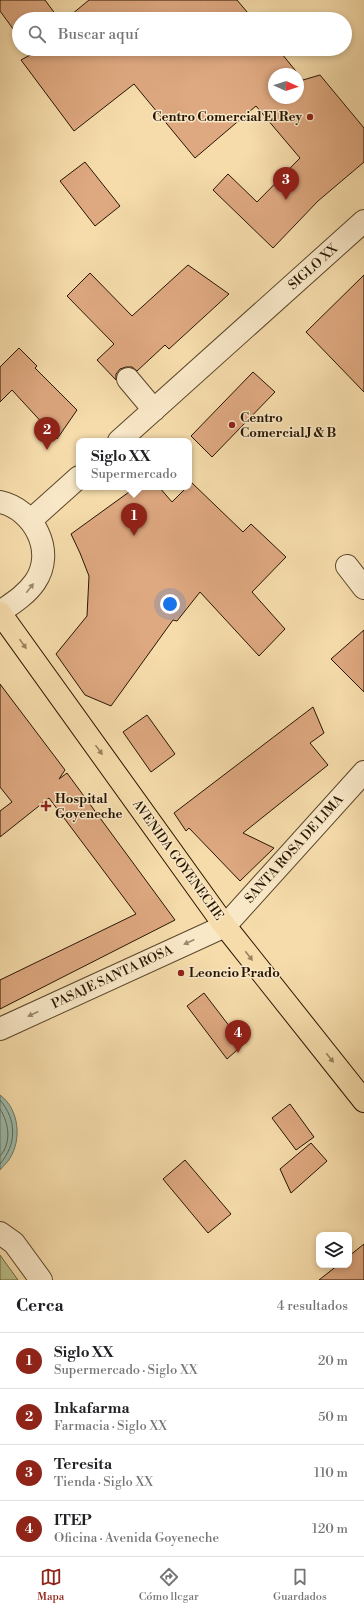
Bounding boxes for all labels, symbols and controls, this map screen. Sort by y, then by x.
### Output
search box [12,12,352,56]
icon: search [26,23,48,45]
text: Buscar aquí [58,25,139,44]
north arrow [268,68,304,104]
place label: Centro Comercial El Rey [152,109,302,125]
marker: Centro Comercial El Rey [305,112,315,122]
pin: 3 [273,167,299,200]
street label: SIGLO XX [285,240,342,293]
place label: Centro Comercial J & B [240,410,337,441]
pin: 2 [34,417,60,450]
marker: Centro Comercial J & B [227,420,237,430]
popup [76,438,192,490]
text: Siglo XX [91,447,151,466]
text: Supermercado [91,466,177,482]
pin: 1 [121,503,147,536]
one-way arrow [26,583,35,594]
your location [160,594,180,614]
one-way arrow [19,639,27,650]
one-way arrow [95,745,103,755]
place label: Hospital Goyeneche [55,791,123,822]
street label: SANTA ROSA DE LIMA [241,791,347,906]
street label: AVENIDA GOYENECHE [128,796,227,923]
marker: Hospital Goyeneche [40,800,52,812]
one-way arrow [184,939,195,945]
street label: PASAJE SANTA ROSA [49,941,176,1012]
one-way arrow [245,951,254,962]
place label: Leoncio Prado [189,965,280,981]
marker: Leoncio Prado [176,968,186,978]
one-way arrow [27,1010,39,1017]
pin: 4 [225,1020,251,1053]
one-way arrow [326,1053,334,1064]
map controls [316,1232,352,1268]
button: layers [316,1232,352,1268]
text: Cerca [16,1295,64,1317]
text: 4 resultados [277,1298,348,1314]
text: Siglo XX [54,1343,114,1362]
text: 1 [26,1353,32,1369]
text: 20 m [318,1353,348,1369]
text: Supermercado · Siglo XX [54,1362,197,1378]
text: Inkafarma [54,1399,130,1418]
text: 2 [25,1409,33,1425]
text: 50 m [318,1409,348,1425]
text: Farmacia · Siglo XX [54,1418,167,1434]
text: Teresita [54,1455,112,1474]
text: 3 [25,1465,33,1481]
text: 110 m [314,1465,348,1481]
text: Tienda · Siglo XX [54,1474,153,1490]
text: ITEP [54,1511,92,1530]
text: 4 [25,1521,33,1537]
text: 120 m [312,1521,348,1537]
text: Oficina · Avenida Goyeneche [54,1530,219,1546]
tab: Mapa [37,1566,64,1604]
tab: Cómo llegar [139,1566,199,1604]
tab: Guardados [273,1566,327,1604]

